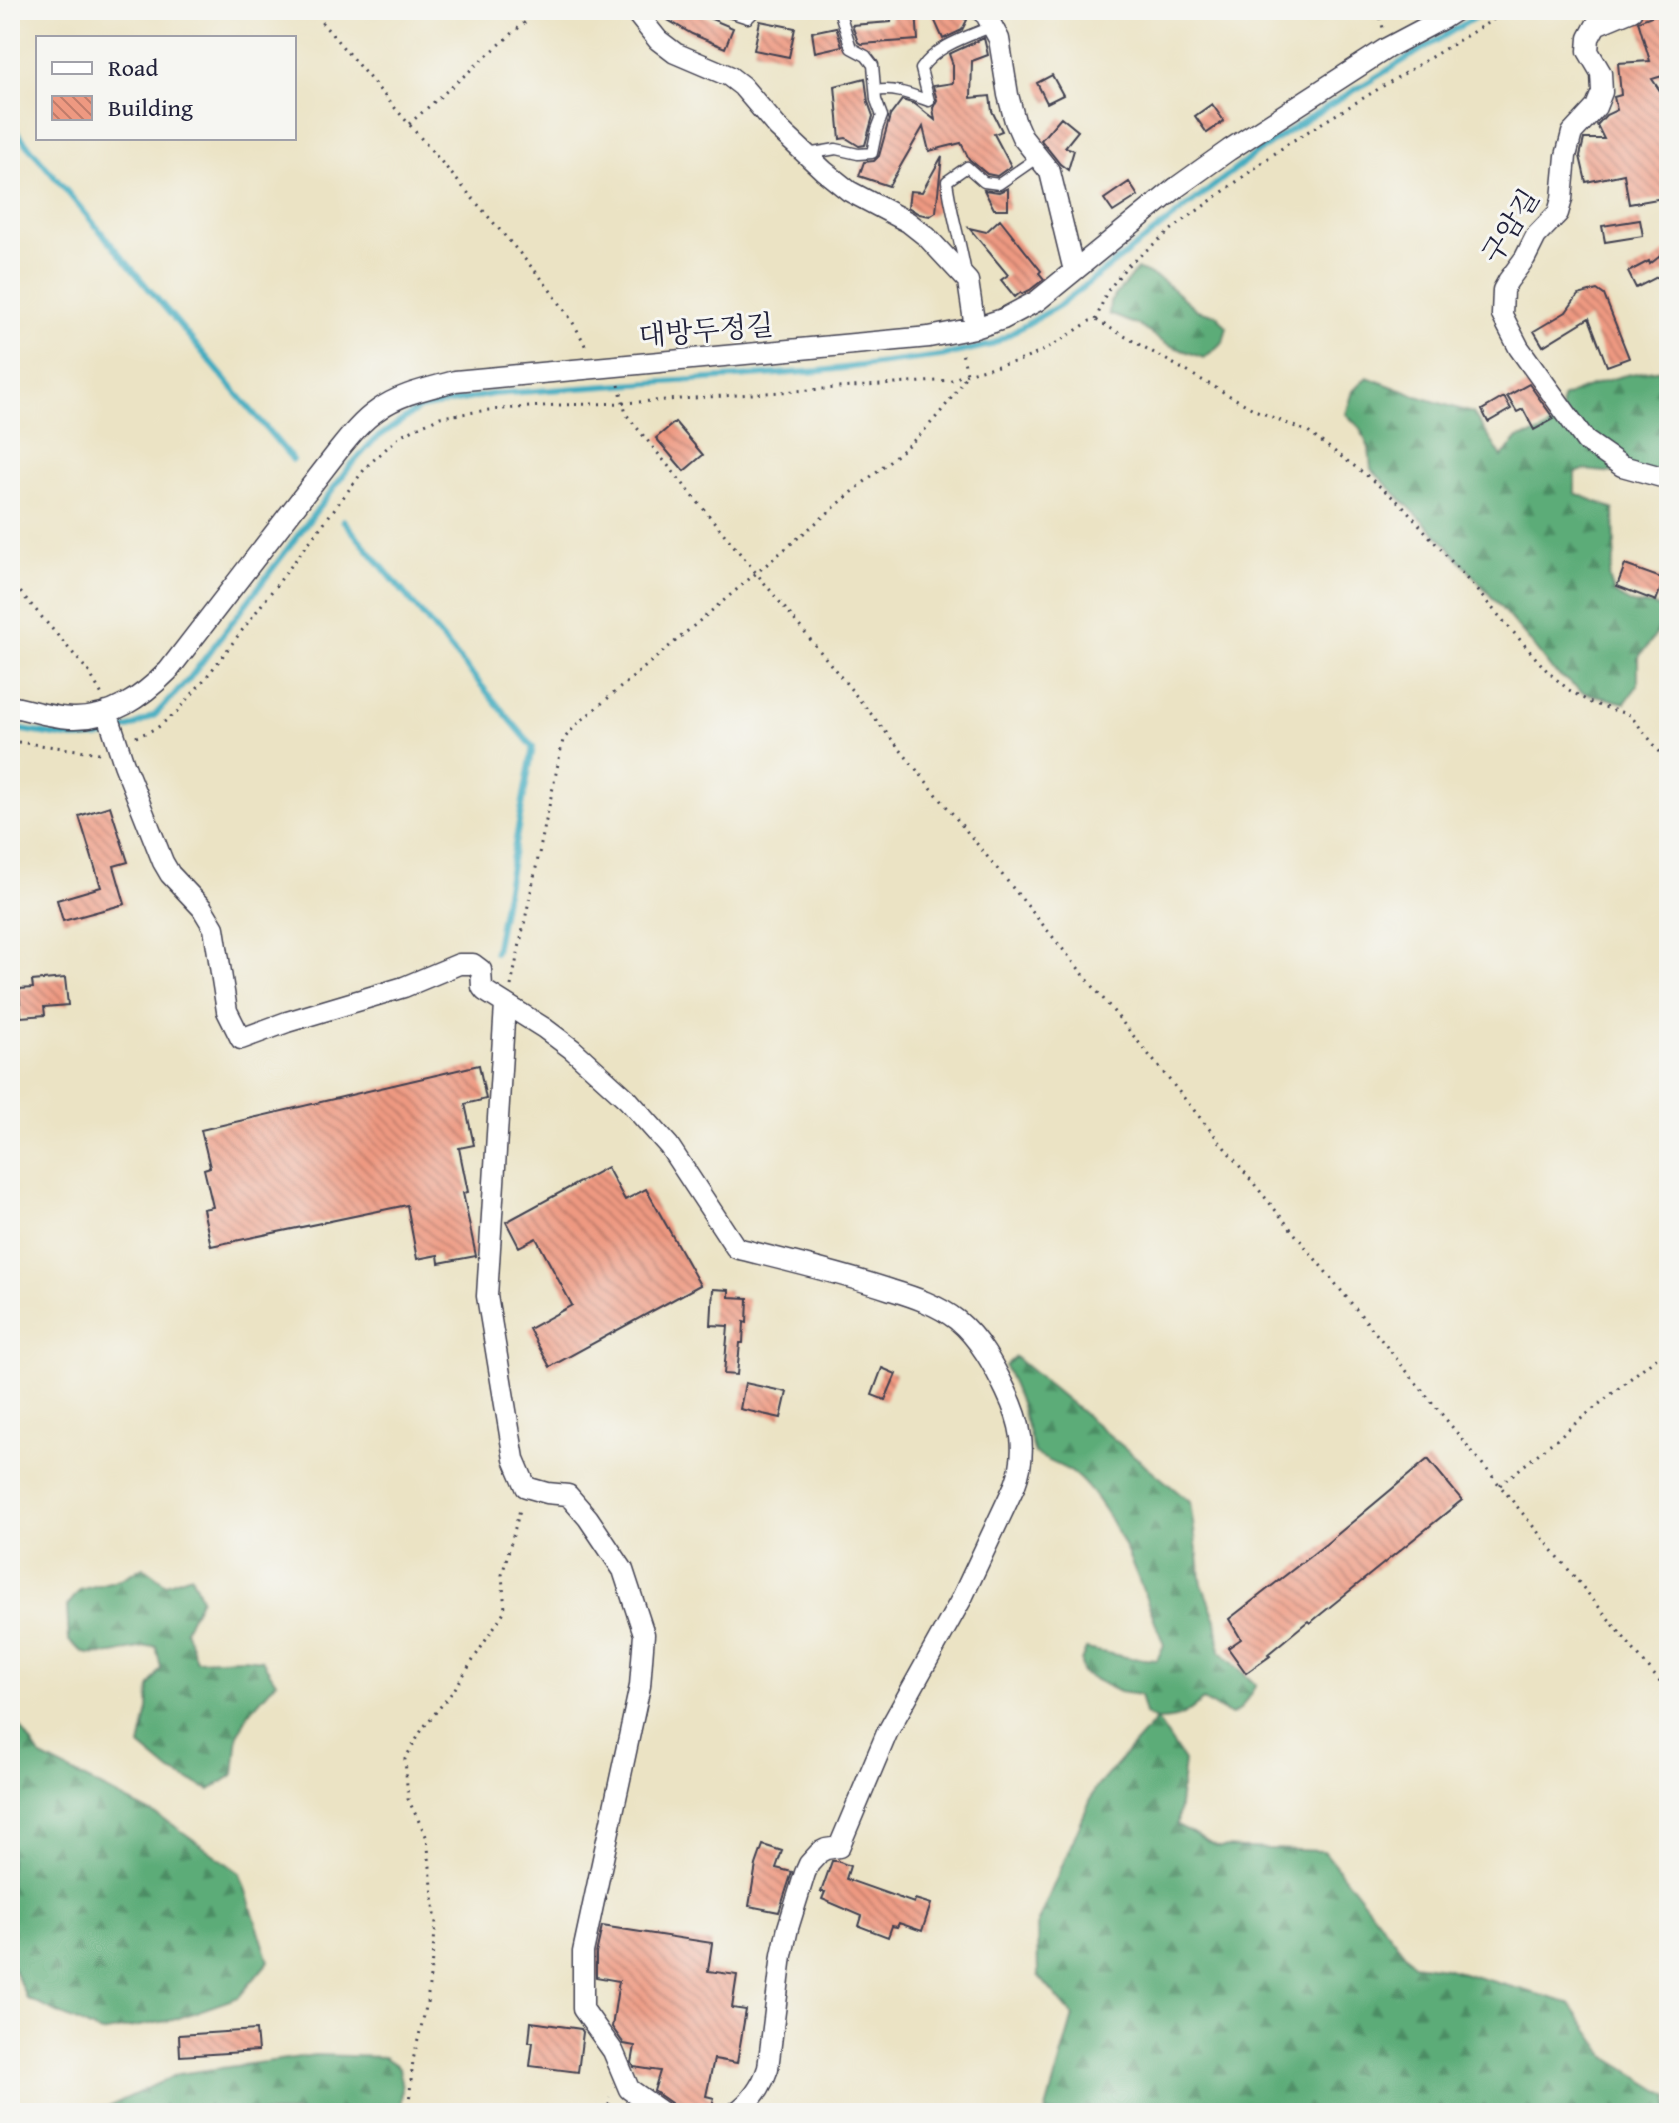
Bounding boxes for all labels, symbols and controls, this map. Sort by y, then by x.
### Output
legend [36,36,296,140]
text: Road [108,50,158,85]
text: Building [108,90,193,125]
street label: 구암길 [1471,180,1548,271]
street label: 대방두정길 [637,303,775,356]

